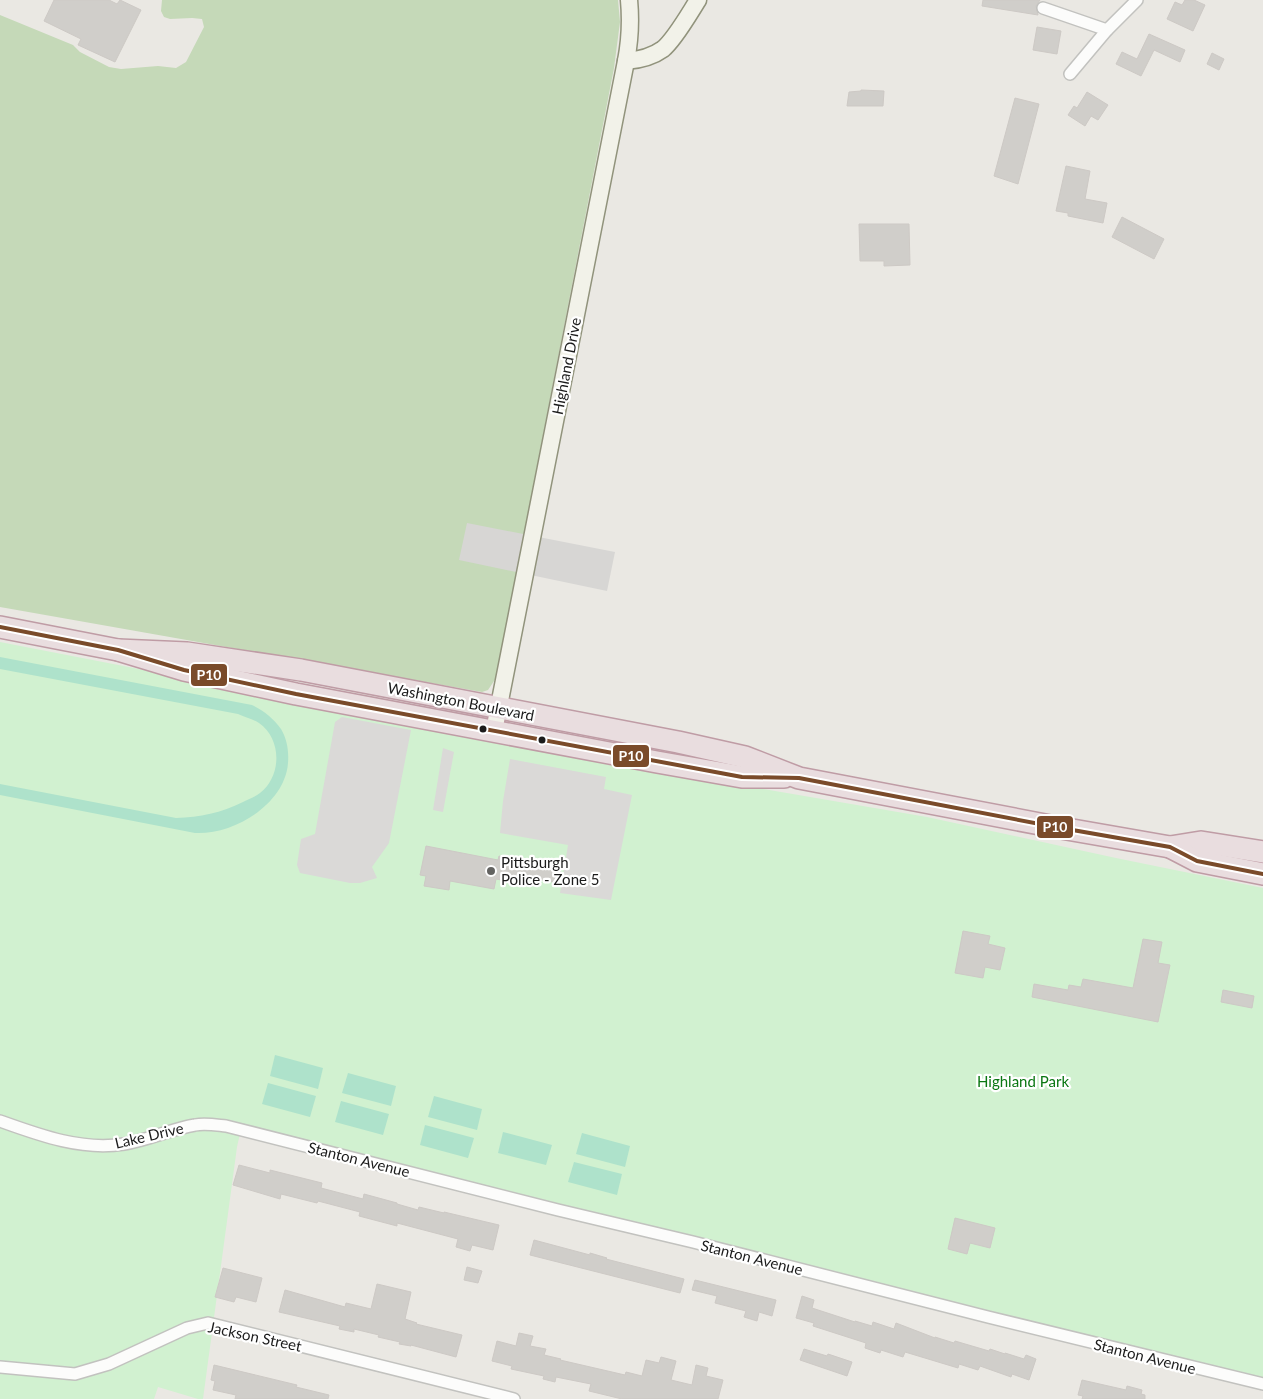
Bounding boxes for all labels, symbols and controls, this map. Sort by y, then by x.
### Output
street label: Highland Drive [548,316,584,416]
line badge: P10 [190,663,228,687]
text: P10 [197,666,221,683]
street label: Washington Boulevard [386,678,536,724]
unlabelled marker [478,724,488,734]
unlabelled marker [537,735,547,745]
line badge: P10 [612,744,650,768]
text: P10 [619,747,643,764]
line badge: P10 [1036,815,1074,839]
text: P10 [1043,818,1067,835]
place label: Pittsburgh Police - Zone 5 [501,853,599,888]
marker: Pittsburgh Police - Zone 5 [485,865,497,877]
park label: Highland Park [977,1072,1069,1090]
street label: Lake Drive [113,1118,185,1152]
street label: Stanton Avenue [306,1138,412,1180]
street label: Stanton Avenue [699,1236,805,1278]
street label: Jackson Street [207,1317,304,1355]
street label: Stanton Avenue [1092,1335,1198,1377]

